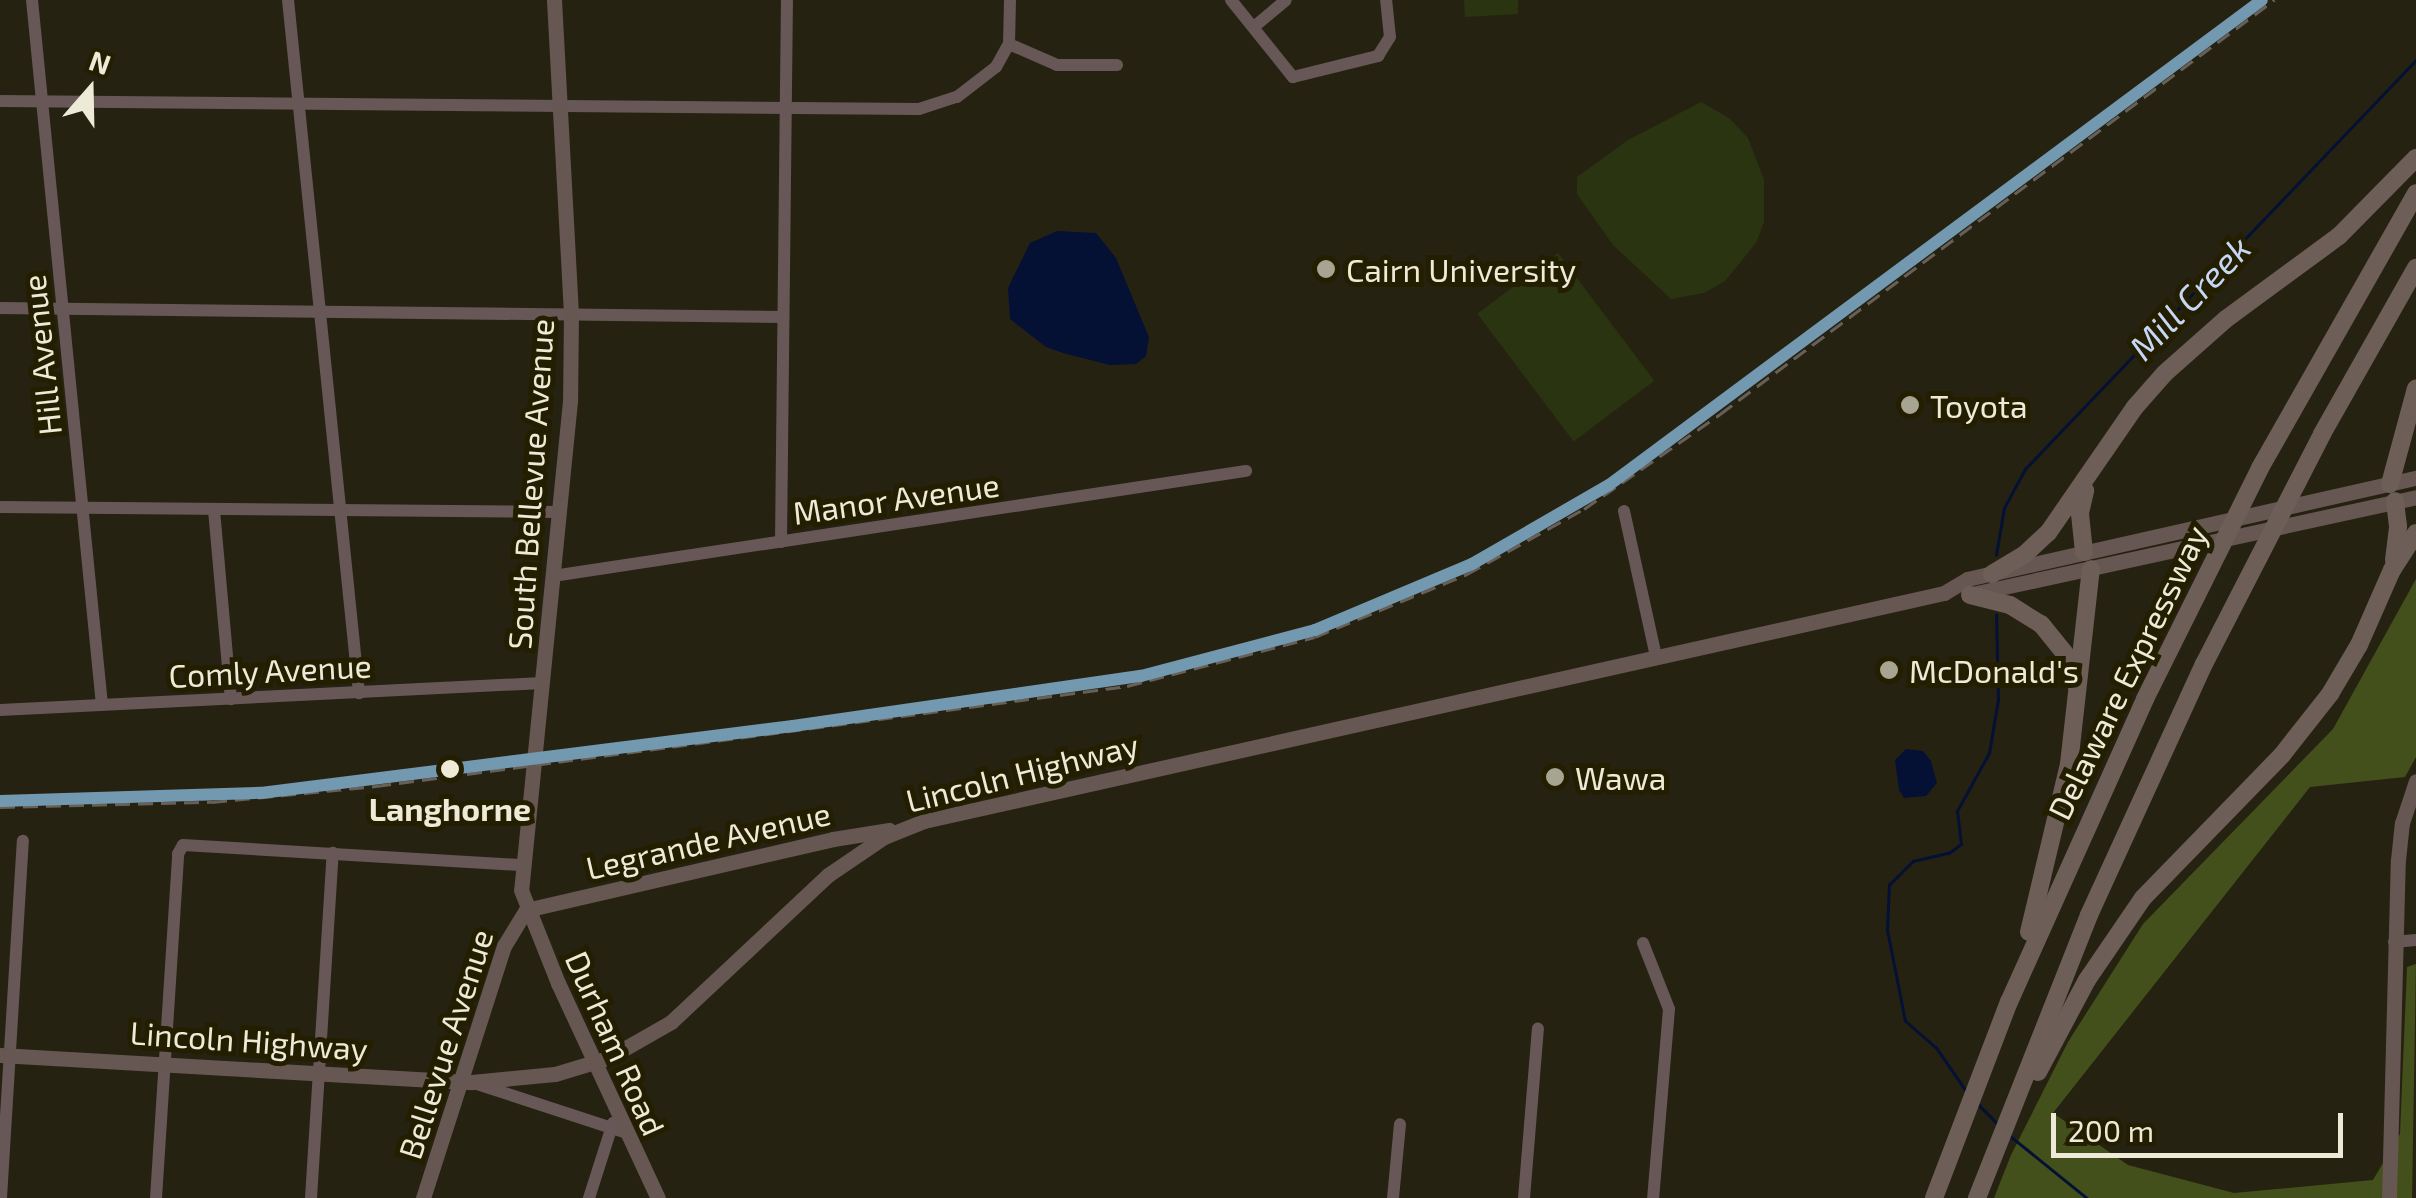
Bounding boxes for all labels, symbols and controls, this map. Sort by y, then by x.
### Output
north arrow [40,40,140,140]
text: N [85,42,116,81]
water label: Mill Creek [2119,226,2259,368]
place label: Cairn University [1346,250,1576,288]
marker: Cairn University [1315,258,1337,280]
street label: Hill Avenue [13,272,69,438]
street label: South Bellevue Avenue [499,317,561,651]
place label: Toyota [1930,386,2028,424]
marker: Toyota [1899,394,1921,416]
street label: Manor Avenue [790,464,1002,532]
street label: Delaware Expressway [2039,519,2215,825]
street label: Comly Avenue [167,645,373,695]
place label: McDonald's [1909,651,2079,689]
marker: McDonald's [1878,659,1900,681]
street label: Lincoln Highway [902,725,1142,819]
marker: Langhorne [435,754,465,784]
place label: Wawa [1575,758,1666,796]
marker: Wawa [1544,766,1566,788]
place label: Langhorne [369,789,531,827]
street label: Legrande Avenue [582,793,834,887]
street label: Bellevue Avenue [390,924,500,1164]
street label: Durham Road [558,945,674,1141]
street label: Lincoln Highway [129,1013,369,1067]
scale bar [2056,1093,2348,1155]
text: 200 m [2068,1112,2154,1148]

